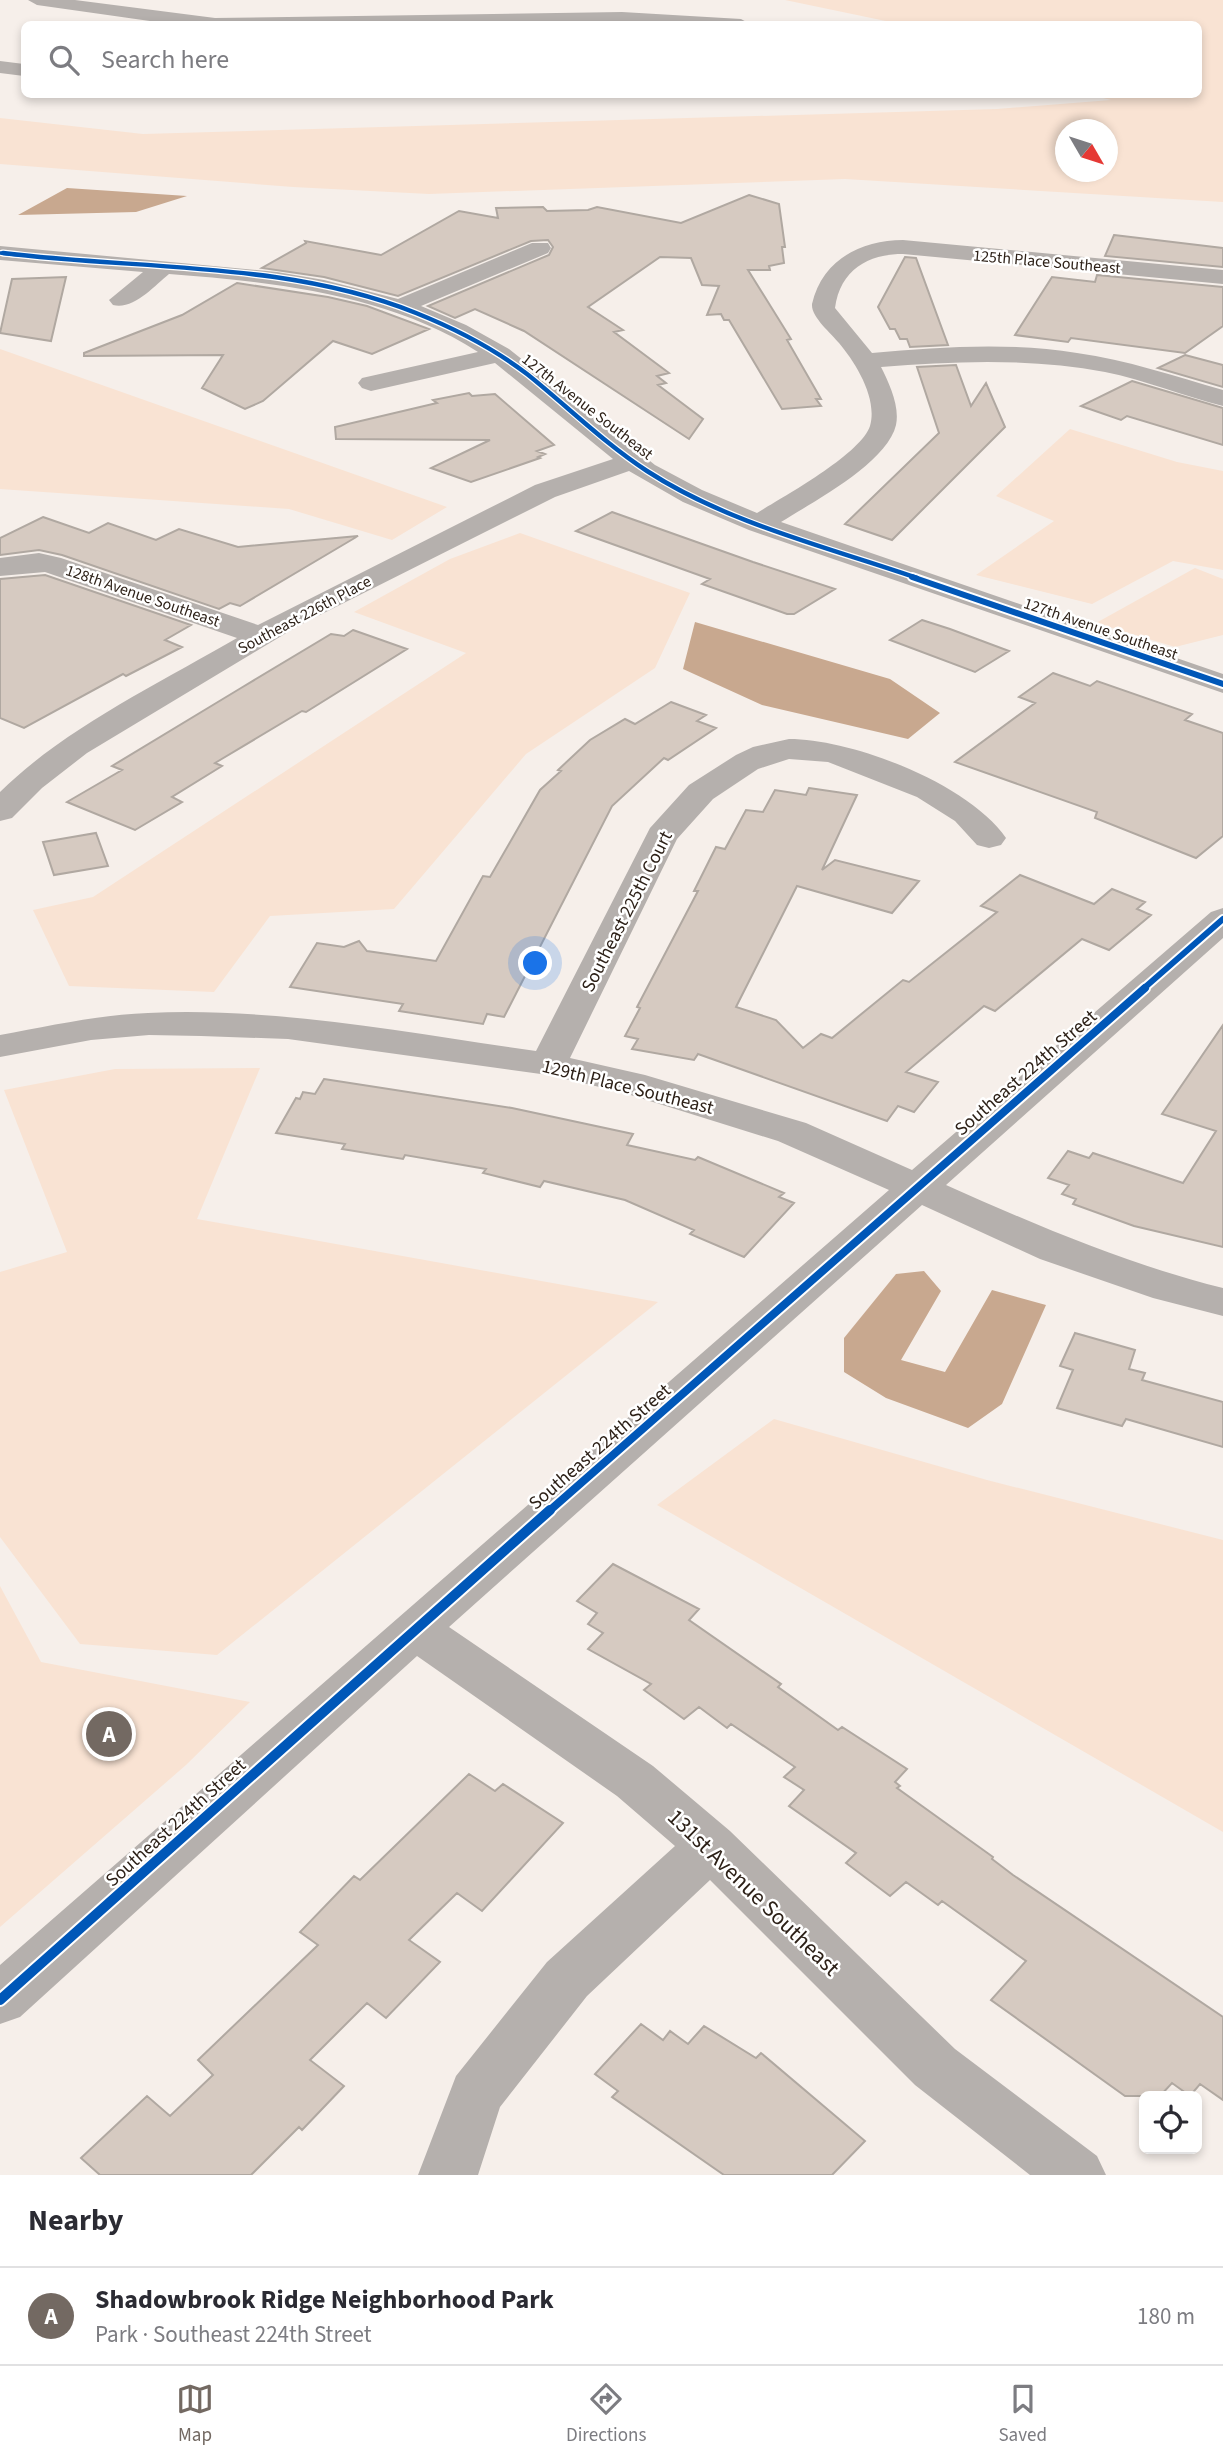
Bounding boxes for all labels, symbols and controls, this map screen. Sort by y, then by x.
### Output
search box [21,21,1202,98]
icon: search [45,41,83,79]
text: Search here [101,41,229,78]
north arrow [1055,119,1118,182]
street label: 125th Place Southeast [972,245,1122,279]
street label: 127th Avenue Southeast [517,348,658,465]
street label: 128th Avenue Southeast [63,559,223,633]
street label: Southeast 226th Place [234,570,375,659]
street label: 127th Avenue Southeast [1021,592,1181,666]
street label: Southeast 225th Court [575,826,680,997]
your location [518,946,552,980]
street label: Southeast 224th Street [949,1003,1103,1143]
street label: 129th Place Southeast [539,1053,717,1122]
street label: Southeast 224th Street [523,1377,677,1517]
pin: A [86,1708,132,1760]
street label: Southeast 224th Street [100,1752,253,1894]
street label: 131st Avenue Southeast [660,1801,847,1984]
map controls [1139,2091,1202,2154]
button: locate [1139,2091,1202,2154]
text: Nearby [28,2199,123,2242]
text: Shadowbrook Ridge Neighborhood Park [95,2281,554,2318]
text: A [44,2300,58,2333]
text: 180 m [1137,2300,1195,2333]
text: Park · Southeast 224th Street [95,2318,372,2351]
tab: Map [176,2380,214,2449]
tab: Directions [566,2380,646,2449]
tab: Saved [998,2380,1047,2449]

